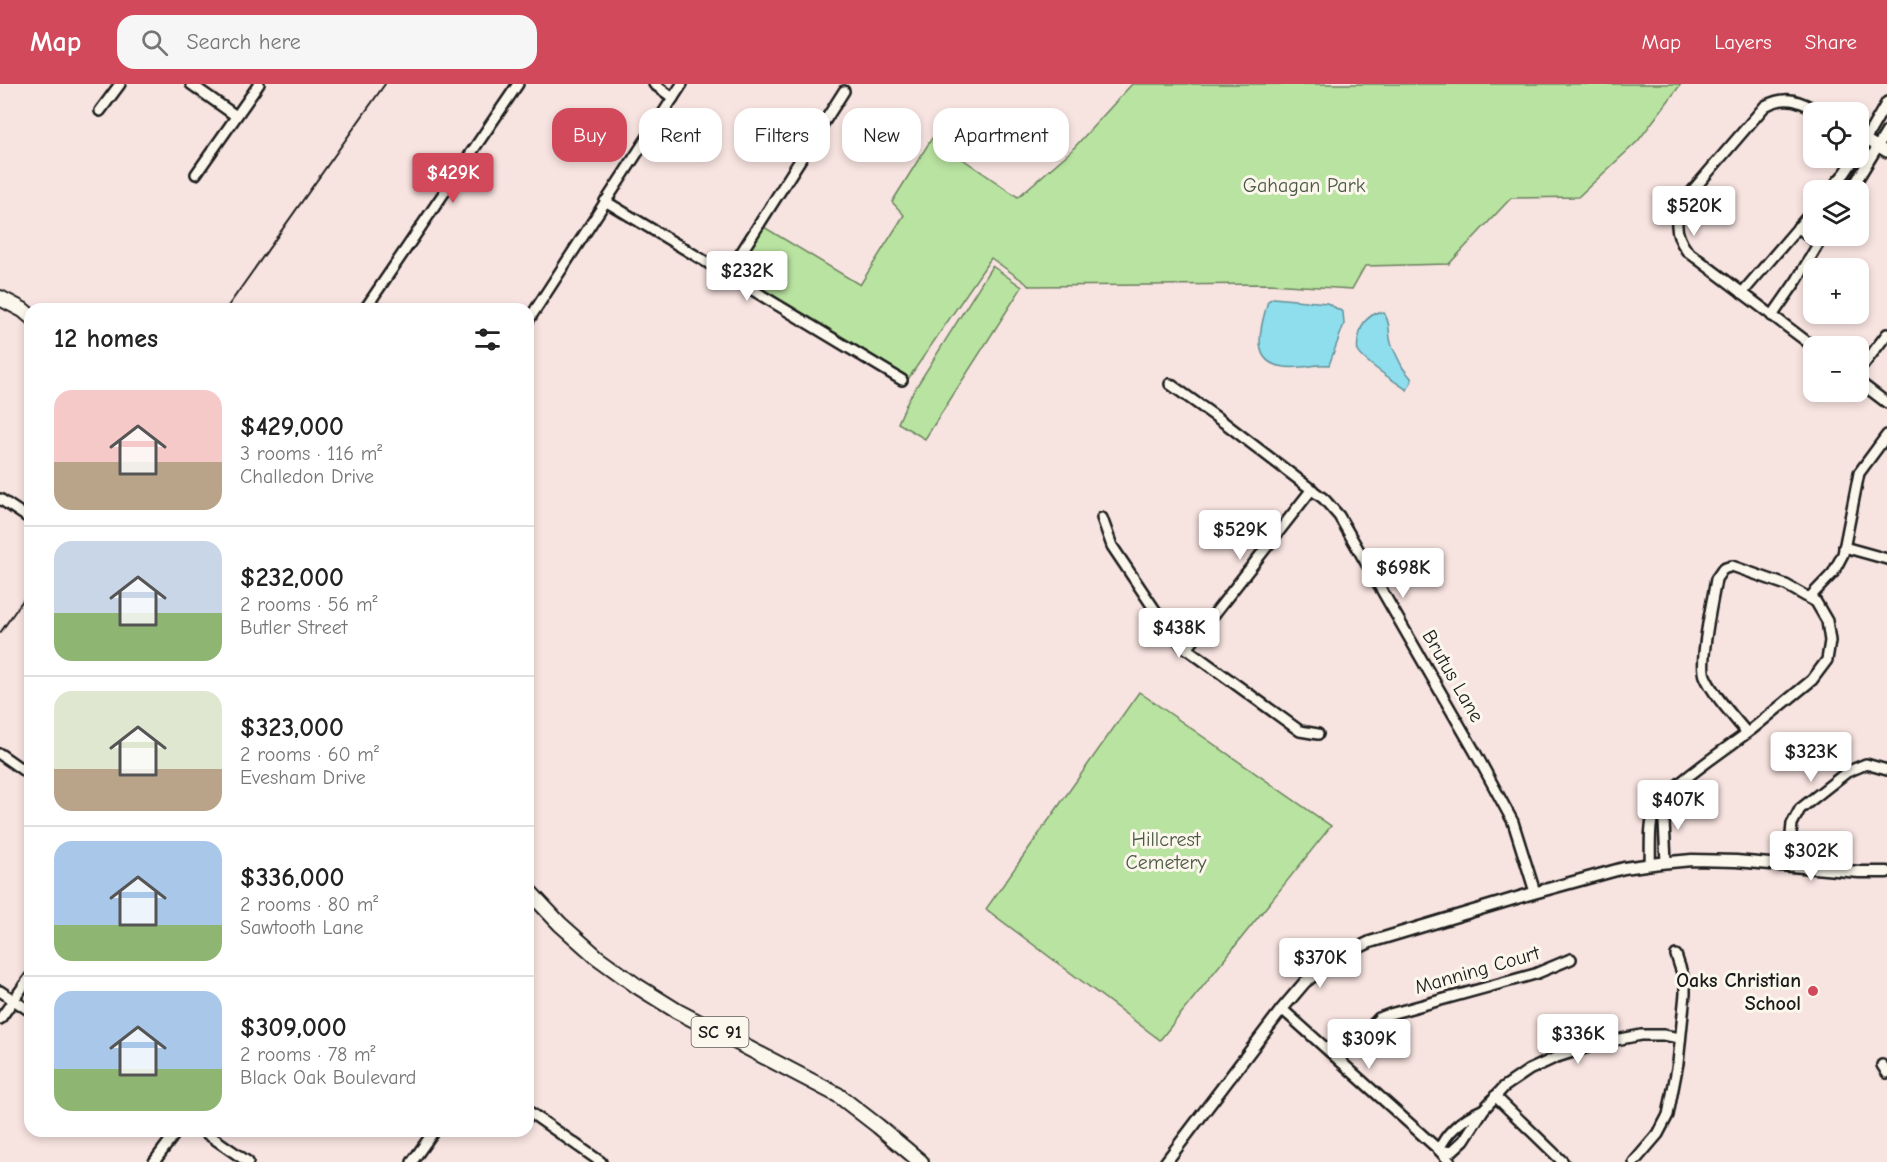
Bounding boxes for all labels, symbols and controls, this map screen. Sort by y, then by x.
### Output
search box [117,15,537,69]
text: Map [30,26,81,58]
icon: search [138,26,171,59]
text: Search here [186,29,301,55]
text: Map [1642,30,1681,54]
text: Layers [1714,30,1772,54]
text: Share [1805,30,1857,54]
map controls [1803,102,1869,402]
button: locate [1803,102,1869,168]
chip: Buy [552,108,627,162]
chip: Rent [639,108,722,162]
chip: Filters [734,108,830,162]
chip: New [842,108,921,162]
chip: Apartment [933,108,1069,162]
pin: $429K [411,153,495,204]
text: $429K [426,161,480,184]
park label: Gahagan Park [1243,174,1366,197]
button: layers [1803,180,1869,246]
pin: $520K [1652,186,1736,237]
text: $520K [1666,194,1722,217]
pin: $232K [705,251,789,302]
button: + [1803,258,1869,324]
text: $232K [720,259,774,282]
icon: filters [471,323,504,356]
text: 12 homes [54,324,158,354]
button: − [1803,336,1869,402]
text: $429,000 [240,412,344,442]
icon: home [102,414,174,486]
text: 3 rooms · 116 m² [240,442,382,465]
text: Challedon Drive [240,465,374,488]
pin: $529K [1198,510,1282,561]
text: $529K [1213,518,1267,541]
pin: $698K [1361,548,1445,599]
text: $698K [1376,556,1430,579]
text: $232,000 [240,563,344,593]
icon: home [102,565,174,637]
text: 2 rooms · 56 m² [240,593,378,616]
pin: $438K [1137,608,1221,659]
text: Butler Street [240,616,347,639]
text: $438K [1153,616,1205,639]
street label: Brutus Lane [1417,626,1489,726]
text: $323,000 [240,713,344,743]
icon: home [102,715,174,787]
pin: $323K [1769,732,1853,783]
text: $323K [1785,740,1837,763]
text: 2 rooms · 60 m² [240,743,379,766]
text: Evesham Drive [240,766,366,789]
pin: $407K [1636,780,1720,831]
text: $407K [1651,788,1705,811]
park label: Hillcrest Cemetery [1126,828,1207,874]
pin: $302K [1769,831,1853,882]
text: $302K [1784,839,1838,862]
text: $336,000 [240,863,344,893]
icon: home [102,865,174,937]
text: 2 rooms · 80 m² [240,893,378,916]
text: Sawtooth Lane [240,916,364,939]
pin: $370K [1278,938,1362,989]
street label: Manning Court [1412,941,1543,999]
text: $370K [1293,946,1347,969]
place label: Oaks Christian School [1676,969,1801,1015]
marker: Oaks Christian School [1806,984,1820,998]
text: $309,000 [240,1013,347,1043]
pin: $336K [1536,1014,1620,1065]
icon: home [102,1015,174,1087]
road number: SC 91 [692,1017,748,1047]
pin: $309K [1327,1019,1411,1070]
text: $336K [1551,1022,1605,1045]
text: $309K [1341,1027,1397,1050]
text: 2 rooms · 78 m² [240,1043,376,1066]
text: Black Oak Boulevard [240,1066,416,1089]

